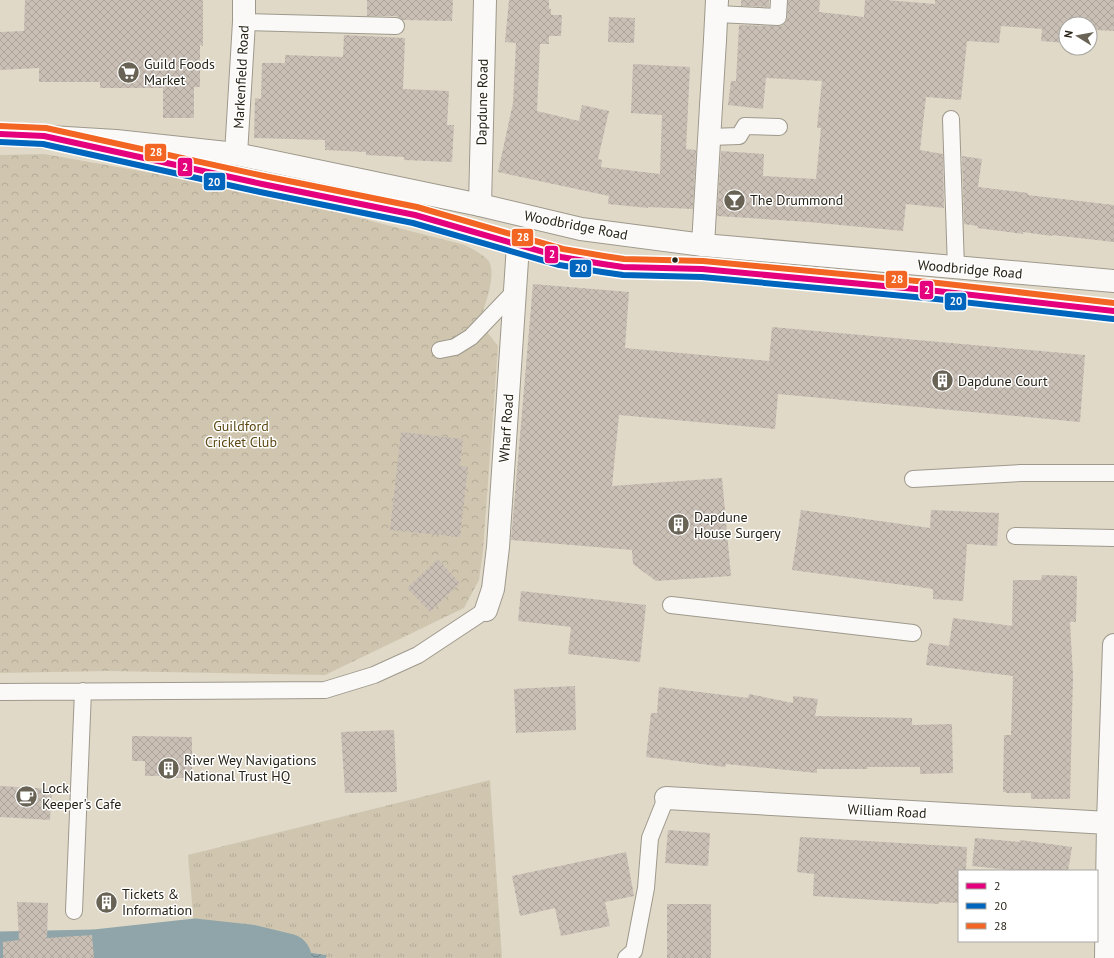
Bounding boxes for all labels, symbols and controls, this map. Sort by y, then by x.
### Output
north arrow [1058,16,1098,56]
street label: Markenfield Road [229,25,253,129]
text: N [1061,29,1076,39]
place label: Guild Foods Market [144,55,215,89]
street label: Dapdune Road [472,58,492,146]
supermarket icon: Guild Foods Market [115,59,141,85]
line badge: 28 [144,143,167,162]
text: 28 [150,145,162,159]
line badge: 2 [177,157,193,177]
text: 2 [182,160,188,174]
line badge: 20 [203,172,226,191]
text: 20 [208,175,220,189]
bar icon: The Drummond [722,187,748,213]
place label: The Drummond [750,191,843,209]
street label: Woodbridge Road [523,206,629,244]
line badge: 28 [511,228,534,247]
text: 28 [517,230,529,244]
line badge: 2 [544,245,559,264]
text: 2 [549,247,555,261]
unlabelled marker [670,255,680,265]
street label: Woodbridge Road [917,255,1023,283]
line badge: 20 [569,259,592,278]
text: 20 [575,261,587,275]
line badge: 28 [885,270,908,289]
text: 28 [891,272,903,286]
line badge: 2 [919,280,934,300]
text: 2 [924,283,930,297]
line badge: 20 [944,292,967,311]
text: 20 [950,294,962,308]
building icon: Dapdune Court [930,368,956,394]
place label: Dapdune Court [958,372,1048,390]
street label: Wharf Road [495,393,517,463]
park label: Guildford Cricket Club [205,417,277,451]
place label: Dapdune House Surgery [694,508,781,542]
building icon: Dapdune House Surgery [665,512,691,538]
place label: River Wey Navigations National Trust HQ [184,751,317,785]
building icon: River Wey Navigations National Trust HQ [155,755,181,781]
place label: Lock Keeper's Cafe [42,779,121,813]
cafe icon: Lock Keeper's Cafe [13,783,39,809]
street label: William Road [847,800,927,822]
legend [958,870,1098,942]
text: 2 [994,878,1001,893]
place label: Tickets & Information [122,885,192,919]
building icon: Tickets & Information [94,889,120,915]
text: 20 [994,898,1008,913]
text: 28 [994,918,1007,933]

